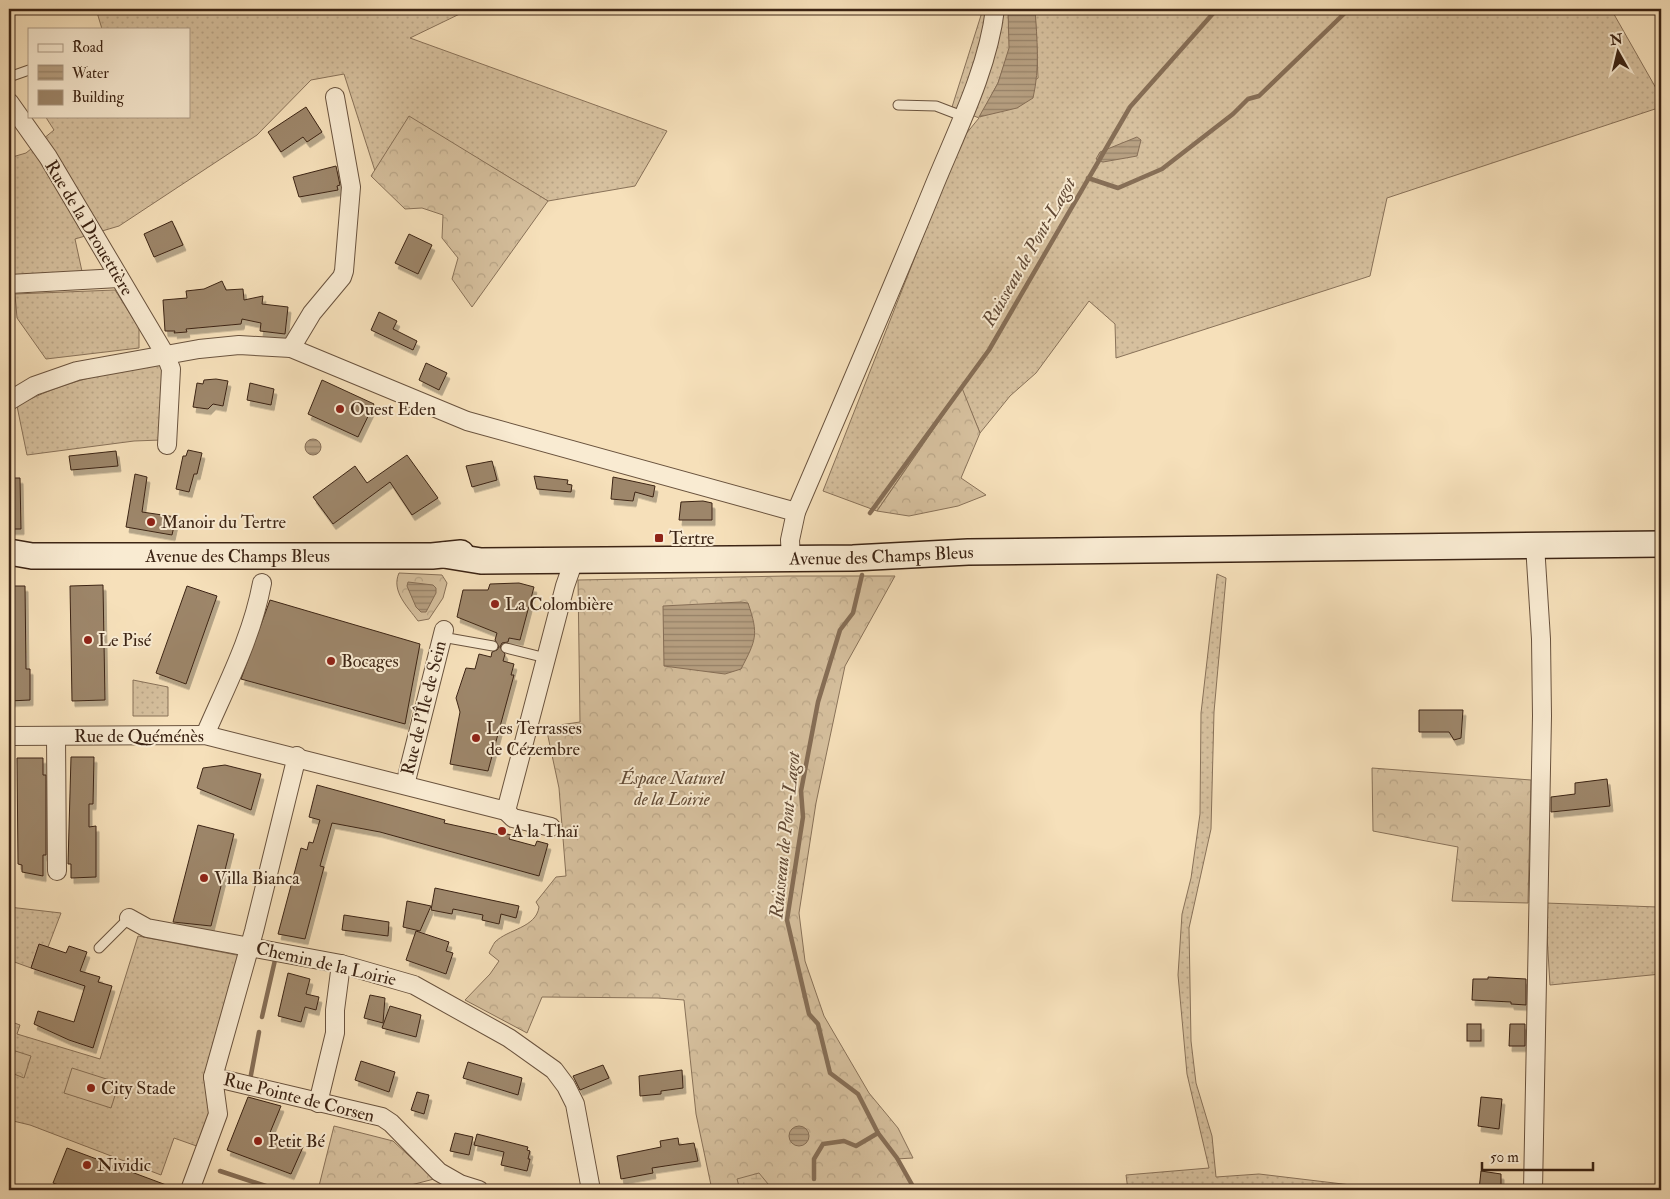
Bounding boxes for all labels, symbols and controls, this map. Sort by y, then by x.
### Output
legend [28,28,190,118]
north arrow [1592,28,1642,78]
text: N [1608,30,1624,49]
text: Road [72,38,104,57]
text: Water [71,64,109,83]
text: Building [72,88,124,107]
street label: Rue de la Drouettière [39,156,139,300]
water label: Ruisseau de Pont-Lagot [976,172,1082,332]
place label: Ouest Eden [350,398,436,421]
marker: Ouest Eden [334,403,346,415]
place label: Manoir du Tertre [161,511,287,534]
marker: Manoir du Tertre [145,516,157,528]
place label: Tertre [669,527,715,550]
marker: Tertre [653,532,665,544]
street label: Avenue des Champs Bleus [788,540,974,570]
street label: Avenue des Champs Bleus [144,545,330,568]
place label: La Colombière [505,593,614,616]
marker: La Colombière [489,598,501,610]
place label: Le Pisé [98,629,152,652]
marker: Le Pisé [82,634,94,646]
street label: Rue de l'Île de Sein [396,638,452,778]
place label: Bocages [341,650,399,673]
marker: Bocages [325,655,337,667]
place label: Les Terrasses de Cézembre [486,717,582,761]
street label: Rue de Quéménès [74,725,204,748]
marker: Les Terrasses de Cézembre [470,732,482,744]
water label: Ruisseau de Pont-Lagot [764,749,806,921]
park label: Éspace Naturel de la Loirie [619,767,726,811]
place label: A la Thaï [511,820,579,843]
marker: A la Thaï [496,825,508,837]
place label: Villa Bianca [214,867,300,890]
marker: Villa Bianca [198,872,210,884]
street label: Chemin de la Loirie [254,937,399,991]
street label: Rue Pointe de Corsen [221,1068,377,1128]
place label: City Stade [101,1077,176,1100]
marker: City Stade [85,1082,97,1094]
place label: Petit Bé [268,1130,326,1153]
marker: Petit Bé [252,1135,264,1147]
scale bar [1482,1139,1594,1171]
text: 50 m [1490,1148,1519,1167]
place label: Nividic [97,1154,151,1177]
marker: Nividic [81,1159,93,1171]

